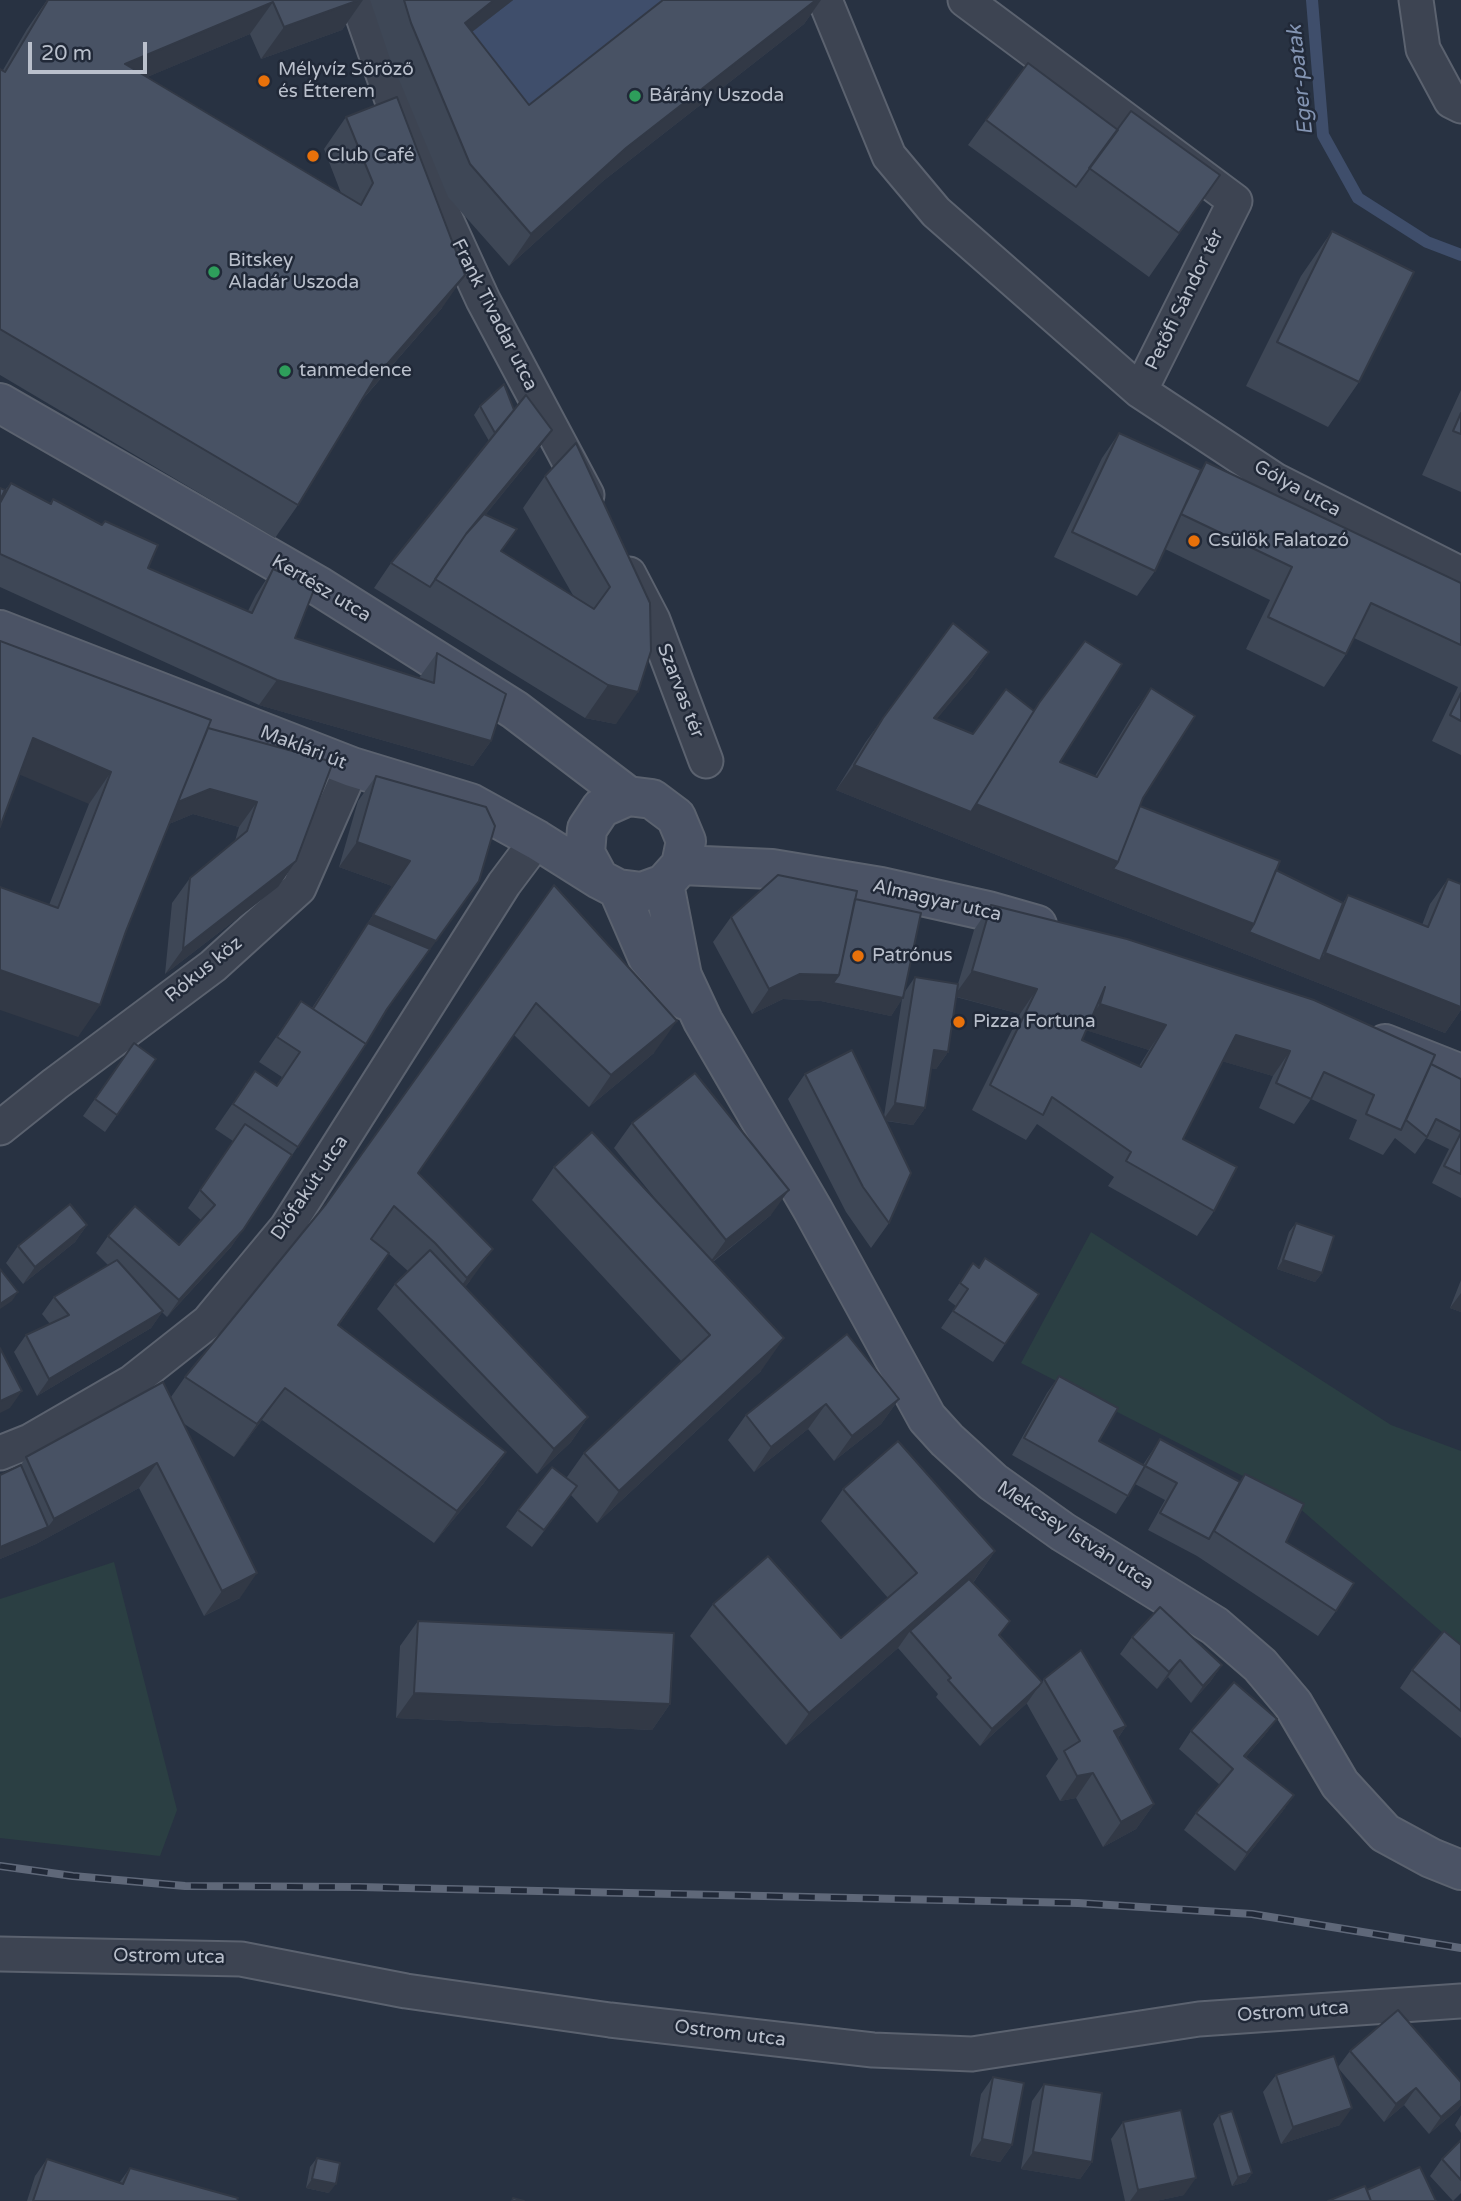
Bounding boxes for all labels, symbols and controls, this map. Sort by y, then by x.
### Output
water label: Eger-patak [1283,24,1319,136]
scale bar [32,28,150,72]
text: 20 m [41,41,92,66]
place label: Mélyvíz Söröző és Étterem [278,59,414,103]
marker: Mélyvíz Söröző és Étterem [256,73,272,89]
place label: Bárány Uszoda [649,85,784,107]
marker: Bárány Uszoda [627,88,643,104]
place label: Club Café [327,145,415,167]
marker: Club Café [305,148,321,164]
street label: Petőfi Sándor tér [1141,226,1229,374]
street label: Frank Tivadar utca [446,235,542,395]
place label: Bitskey Aladár Uszoda [228,250,359,294]
marker: Bitskey Aladár Uszoda [206,264,222,280]
place label: tanmedence [299,360,412,382]
marker: tanmedence [277,363,293,379]
street label: Gólya utca [1250,456,1344,522]
place label: Csülök Falatozó [1208,530,1349,552]
marker: Csülök Falatozó [1186,533,1202,549]
street label: Kertész utca [267,550,375,628]
street label: Szarvas tér [652,641,708,741]
street label: Maklári út [257,721,349,775]
street label: Almagyar utca [870,875,1004,927]
street label: Rókus köz [161,932,247,1008]
place label: Patrónus [872,945,953,967]
marker: Patrónus [850,948,866,964]
place label: Pizza Fortuna [973,1011,1096,1033]
marker: Pizza Fortuna [951,1014,967,1030]
street label: Diófakút utca [267,1131,353,1245]
street label: Mekcsey István utca [992,1477,1158,1595]
street label: Ostrom utca [113,1945,225,1969]
street label: Ostrom utca [1236,1997,1350,2027]
street label: Ostrom utca [673,2016,787,2052]

